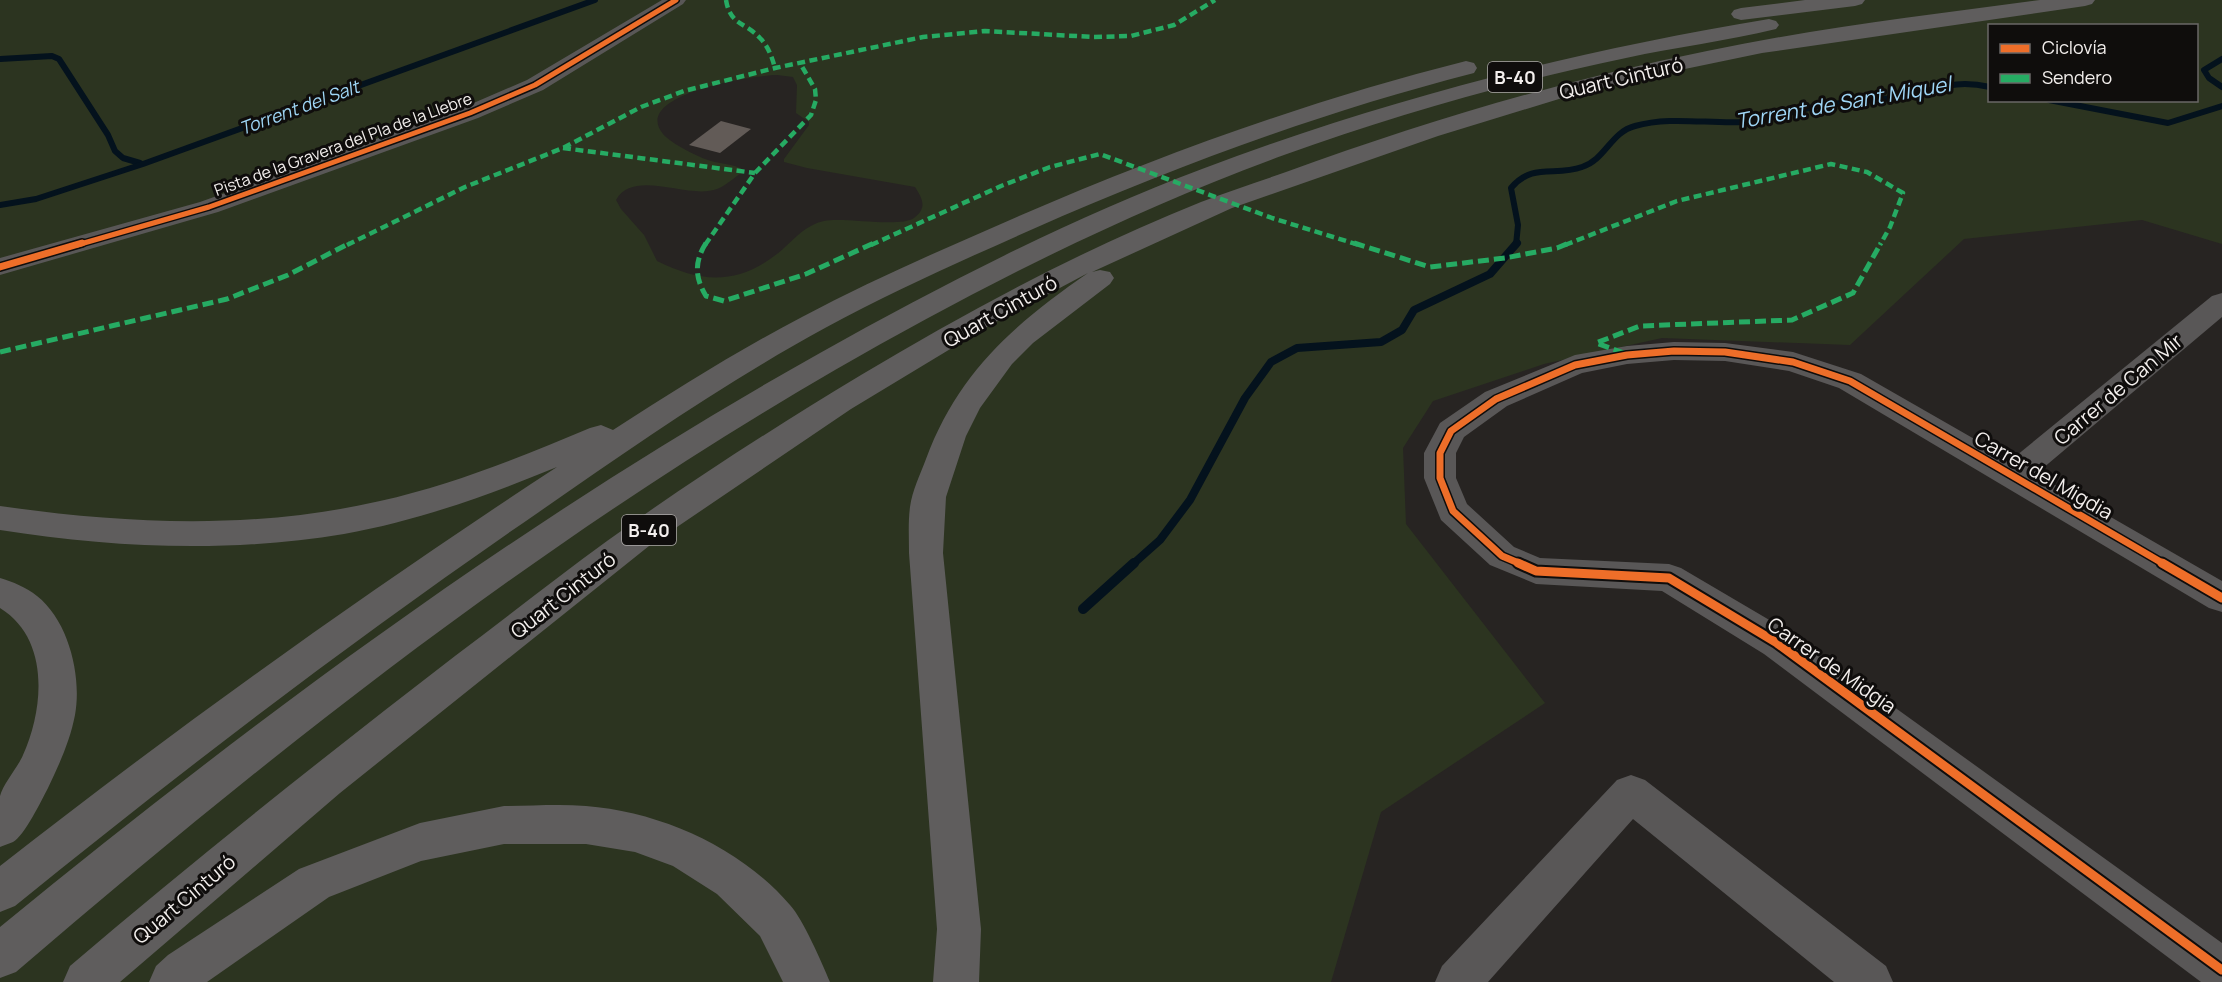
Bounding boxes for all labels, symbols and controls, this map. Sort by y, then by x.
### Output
legend [1988,24,2198,102]
text: Ciclovía [2042,35,2107,59]
street label: Quart Cinturó [1556,51,1686,105]
road number: B-40 [1488,62,1542,92]
text: Sendero [2042,65,2112,89]
water label: Torrent de Sant Miquel [1733,69,1956,135]
water label: Torrent del Salt [236,74,364,140]
street label: Pista de la Gravera del Pla de la Llebre [211,87,475,201]
street label: Quart Cinturó [938,269,1062,353]
street label: Carrer de Can Mir [2048,327,2188,451]
street label: Carrer del Migdia [1970,424,2118,526]
road number: B-40 [622,515,676,545]
street label: Quart Cinturó [505,545,621,645]
street label: Carrer de Midgia [1762,611,1902,719]
street label: Quart Cinturó [127,848,241,950]

